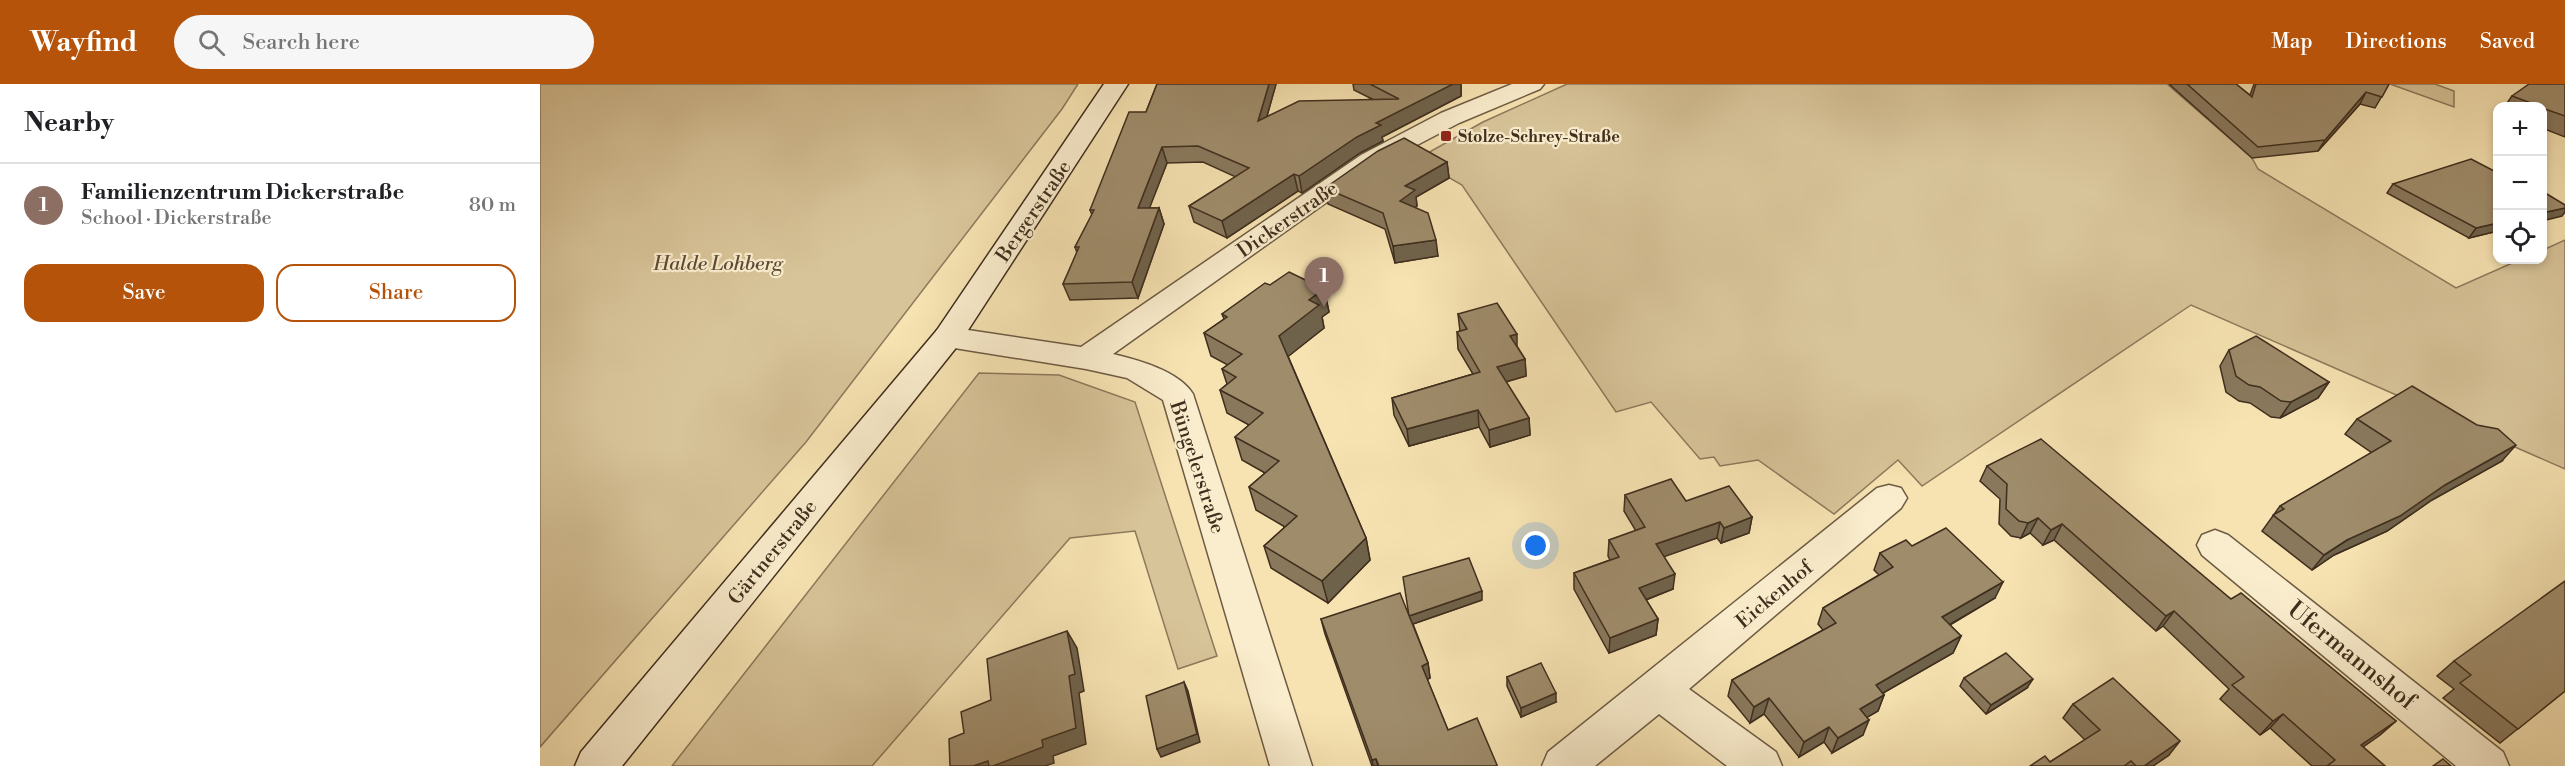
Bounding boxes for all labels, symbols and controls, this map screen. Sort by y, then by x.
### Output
search box [174,15,594,69]
text: Wayfind [30,25,138,60]
icon: search [195,26,228,59]
text: Search here [243,29,360,56]
text: Map [2271,29,2313,55]
text: Directions [2346,29,2447,55]
text: Saved [2480,29,2535,55]
map controls [2493,102,2547,264]
button: + [2493,102,2547,156]
text: Nearby [24,107,114,139]
place label: Stolze-Schrey-Straße [1458,127,1620,147]
marker: Stolze-Schrey-Straße [1439,129,1453,143]
street label: Bergerstraße [990,156,1077,268]
button: − [2493,156,2547,210]
street label: Dickerstraße [1233,176,1343,264]
text: Familienzentrum Dickerstraße [81,179,404,206]
text: 1 [39,193,48,218]
text: 80 m [469,193,516,218]
text: School · Dickerstraße [81,206,272,231]
button: locate [2493,210,2547,264]
park label: Halde Lohberg [652,252,784,277]
pin: 1 [1304,258,1344,307]
button: Save [24,264,264,322]
button: Share [276,264,516,322]
street label: Büngelerstraße [1163,397,1230,537]
street label: Gärtnerstraße [723,495,823,610]
your location [1521,531,1550,560]
street label: Eickenhof [1731,555,1819,635]
street label: Ufermannshof [2281,595,2423,718]

